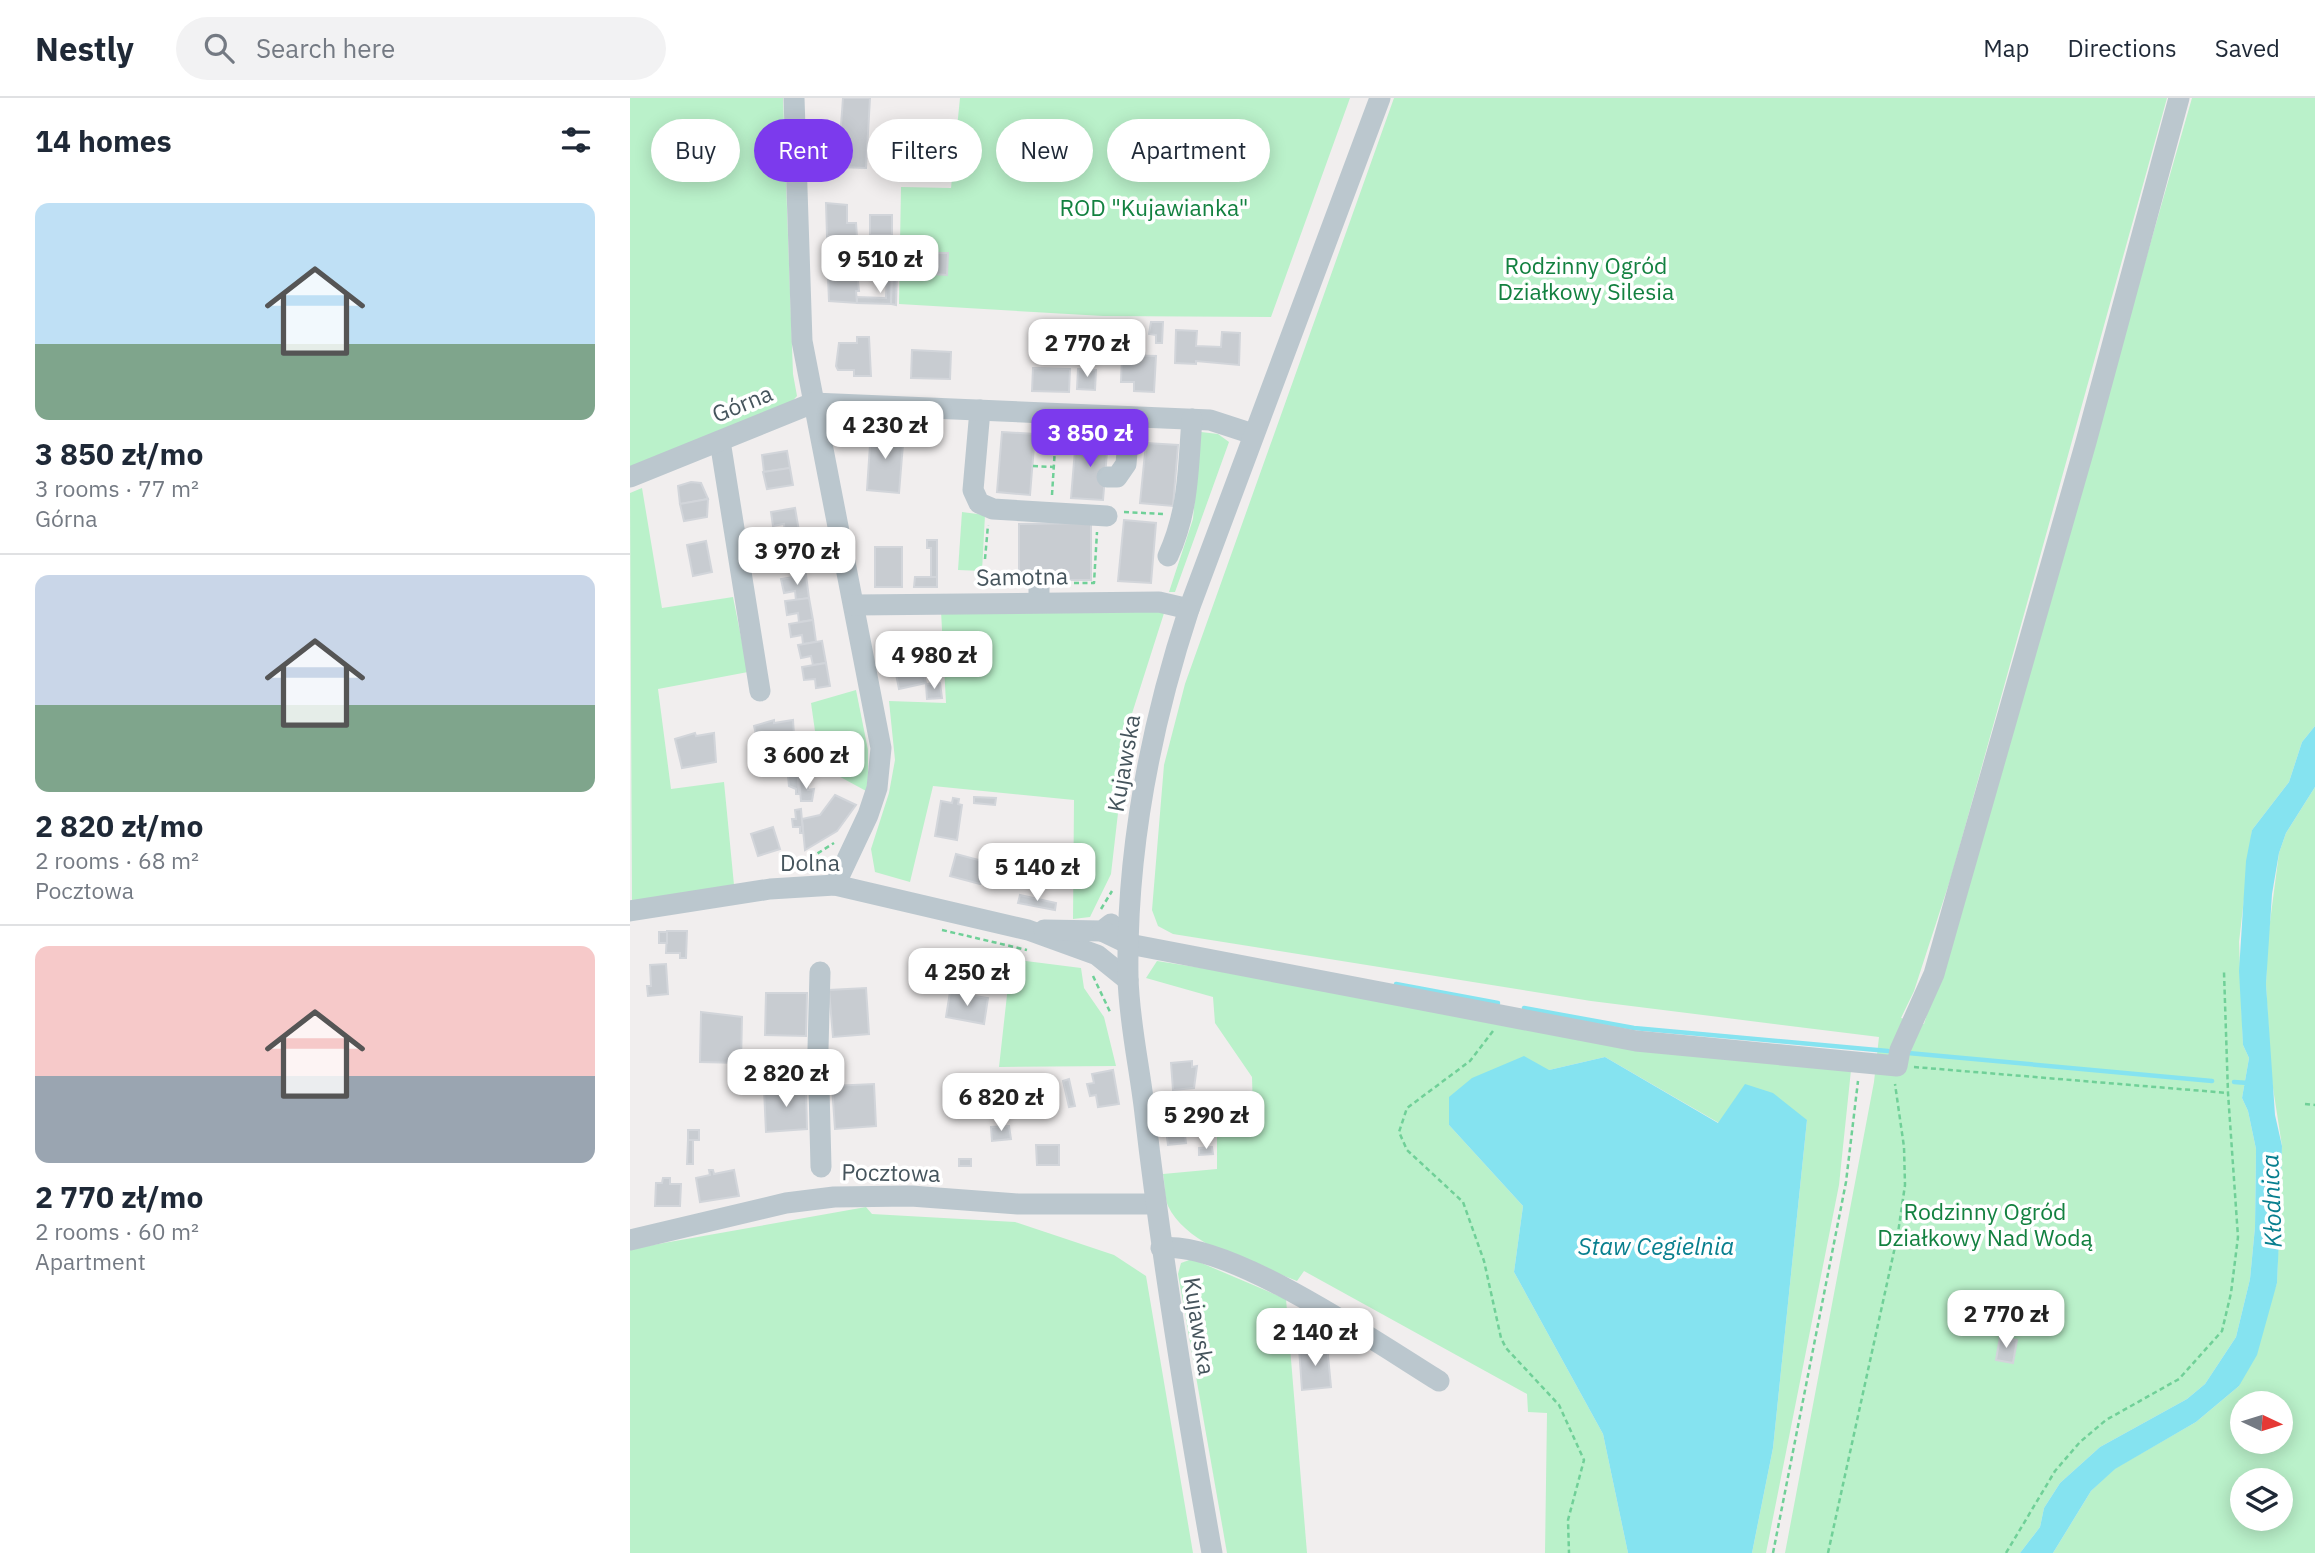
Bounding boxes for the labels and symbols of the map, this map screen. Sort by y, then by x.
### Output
park label: ROD "Kujawianka" [1060,192,1249,222]
pin: 9 510 zł [808,236,952,295]
park label: Rodzinny Ogród Działkowy Silesia [1498,250,1674,306]
pin: 2 770 zł [1015,320,1159,379]
street label: Górna [707,377,777,429]
pin: 4 230 zł [813,402,957,461]
pin: 3 850 zł [1018,410,1162,469]
pin: 3 970 zł [725,528,869,587]
street label: Samotna [976,560,1068,592]
pin: 4 980 zł [862,632,1006,691]
street label: Kujawska [1100,712,1146,814]
pin: 3 600 zł [734,732,878,791]
pin: 5 140 zł [965,844,1109,903]
street label: Dolna [780,847,840,877]
pin: 4 250 zł [895,948,1039,1008]
pin: 2 820 zł [714,1049,858,1109]
pin: 6 820 zł [929,1074,1073,1133]
pin: 5 290 zł [1134,1091,1278,1151]
water label: Kłodnica [2253,1154,2289,1248]
street label: Pocztowa [841,1156,941,1188]
park label: Rodzinny Ogród Działkowy Nad Wodą [1877,1196,2093,1252]
water label: Staw Cegielnia [1578,1230,1734,1262]
street label: Kujawska [1177,1275,1223,1377]
pin: 2 770 zł [1934,1290,2078,1350]
pin: 2 140 zł [1243,1308,1387,1368]
north arrow [2230,1391,2292,1454]

